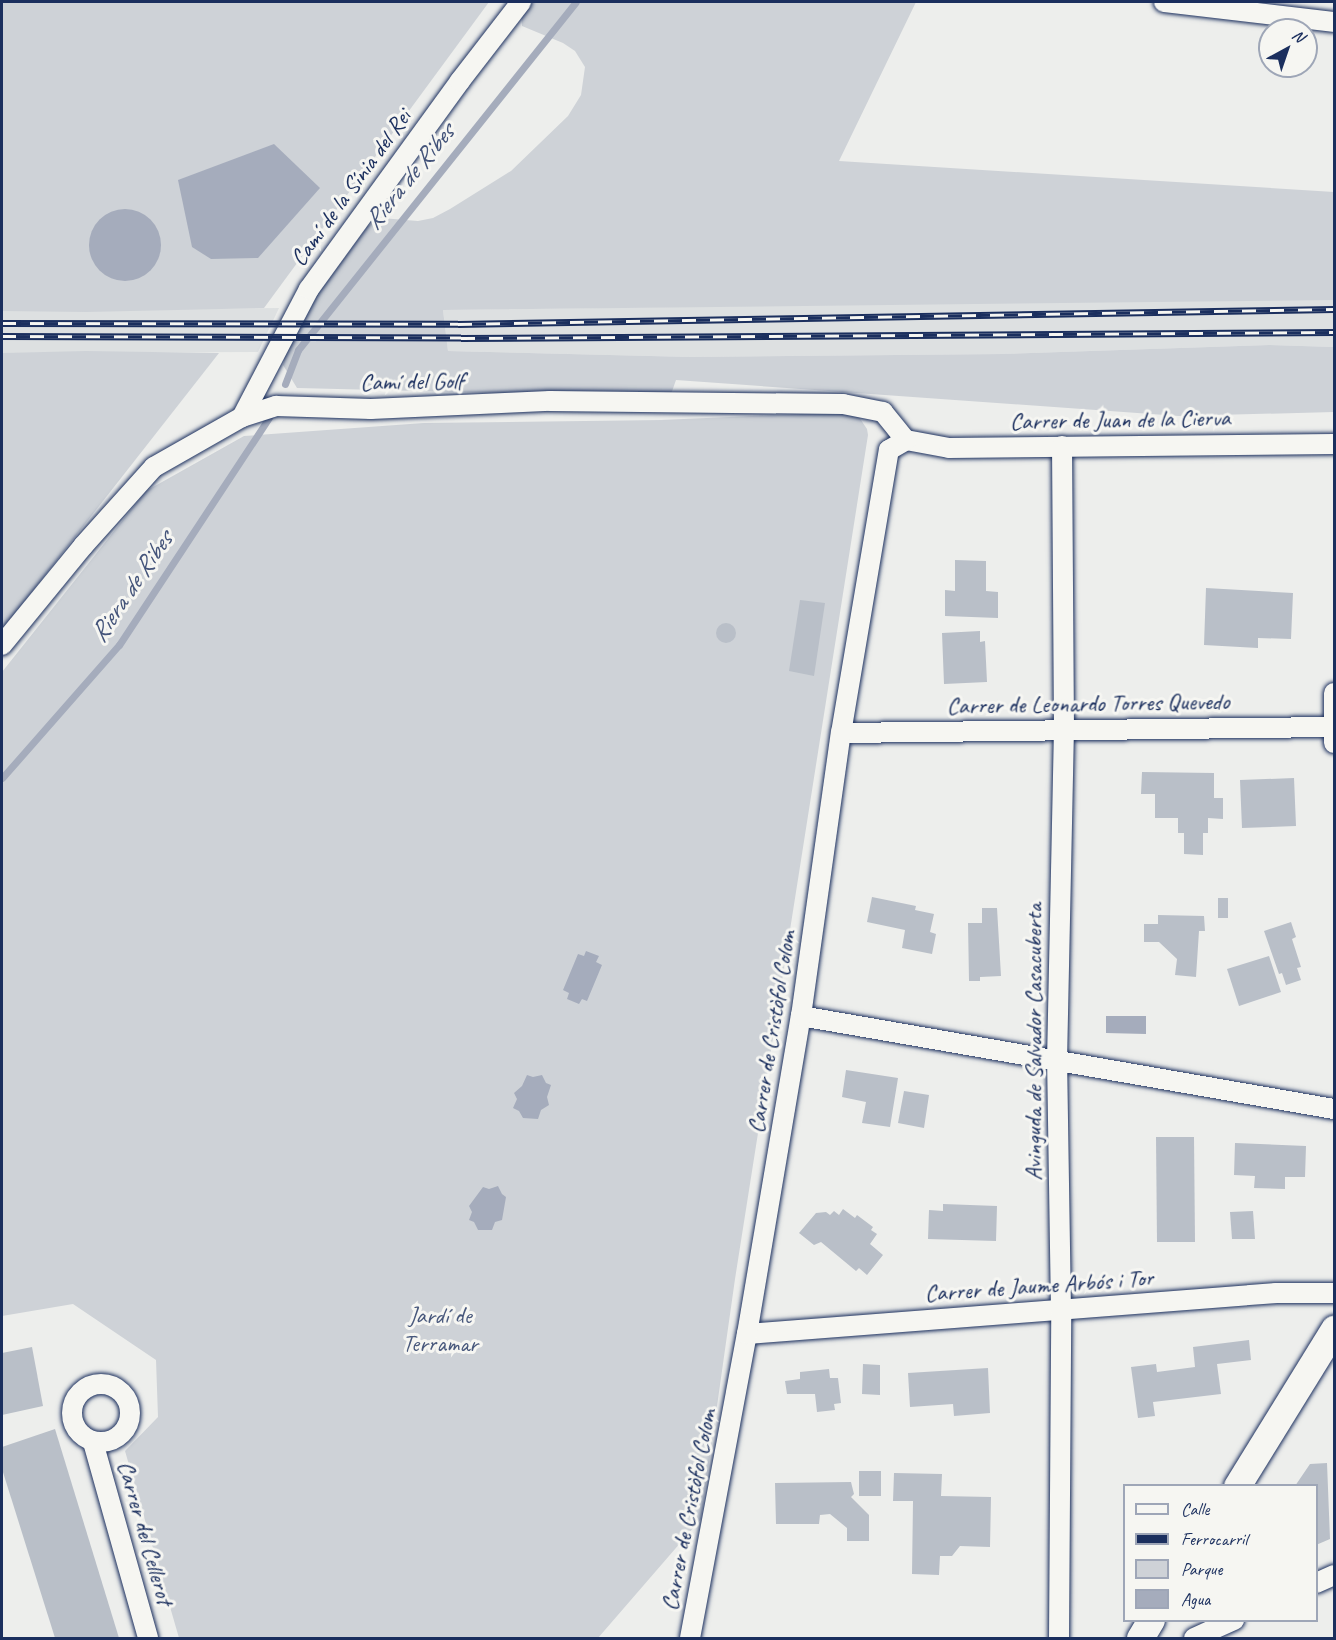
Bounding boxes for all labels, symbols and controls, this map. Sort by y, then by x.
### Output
north arrow [1258,18,1318,78]
text: N [1288,25,1309,47]
street label: Camí de la Sínia del Rei [284,104,418,272]
water label: Riera de Ribes [357,118,461,236]
street label: Camí del Golf [360,367,464,397]
street label: Carrer de Juan de la Cierva [1010,404,1230,436]
water label: Riera de Ribes [83,526,179,648]
street label: Carrer de Leonardo Torres Quevedo [946,687,1230,721]
street label: Avinguda de Salvador Casacuberta [1020,903,1048,1181]
street label: Carrer de Cristòfol Colom [742,928,802,1136]
street label: Carrer de Jaume Arbós i Tor [925,1264,1153,1308]
park label: Jardí de Terramar [402,1302,478,1358]
street label: Carrer de Cristòfol Colom [655,1406,723,1614]
street label: Carrer del Cellerot [111,1458,179,1608]
legend [1123,1484,1318,1622]
text: Calle [1181,1498,1209,1520]
text: Ferrocarril [1181,1528,1248,1550]
text: Parque [1181,1558,1222,1580]
text: Agua [1181,1588,1210,1610]

